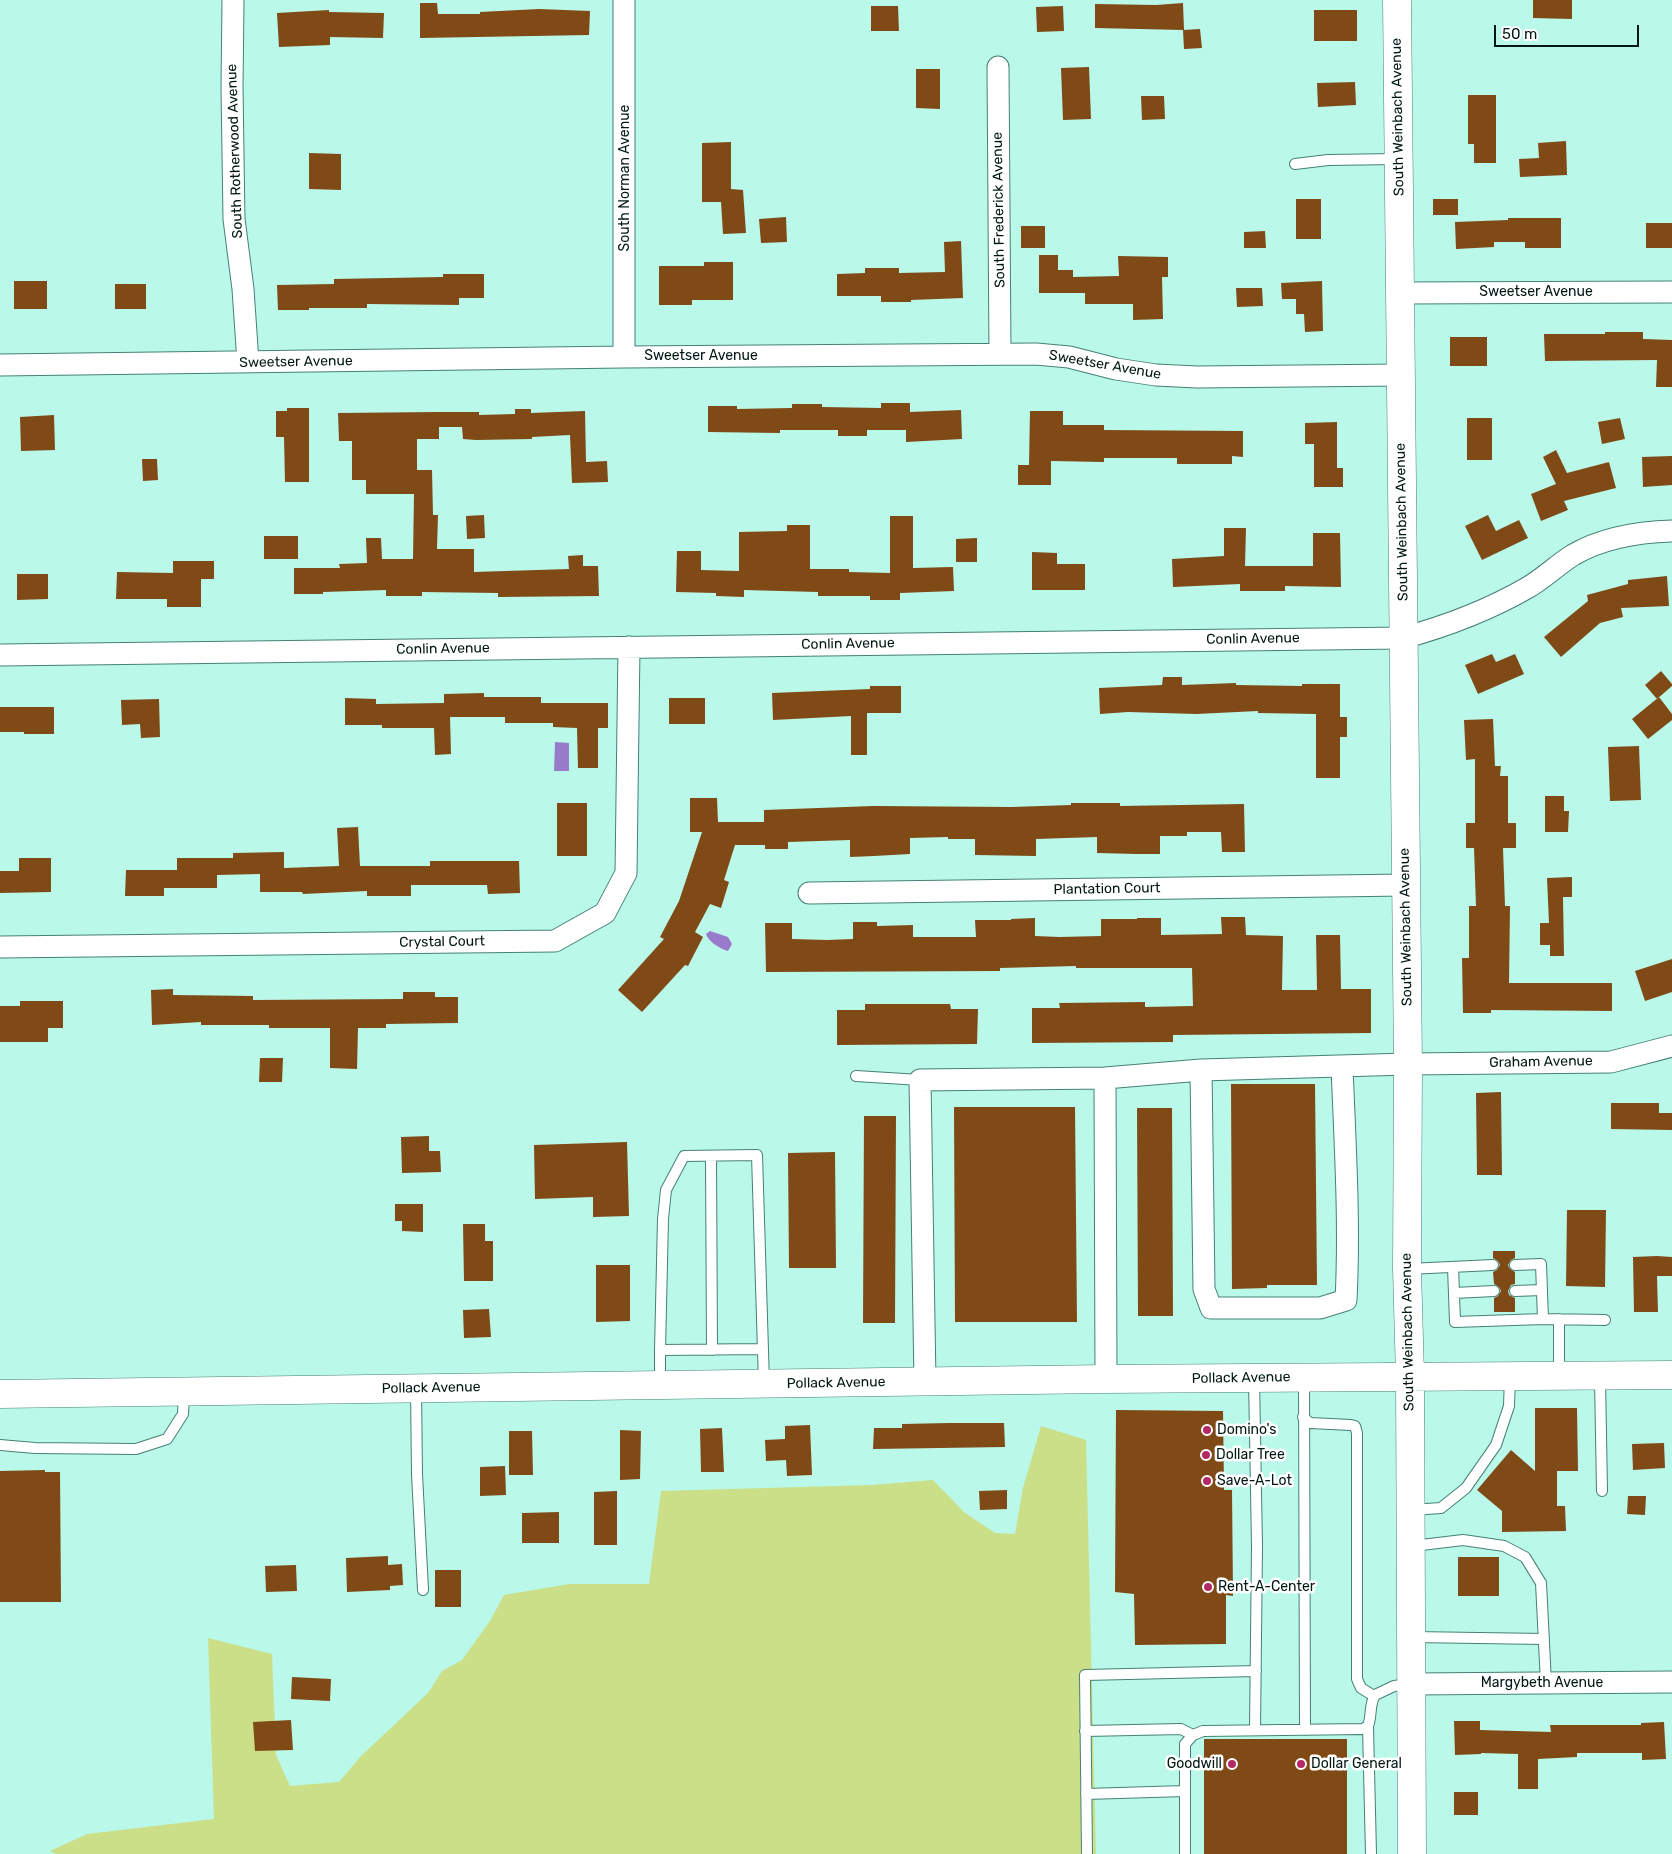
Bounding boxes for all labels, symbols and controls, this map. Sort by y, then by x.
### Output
scale bar [1497,15,1642,47]
text: 50 m [1502,25,1537,43]
street label: South Weinbach Avenue [1388,38,1408,196]
street label: South Rotherwood Avenue [224,63,246,239]
street label: South Norman Avenue [617,105,633,251]
street label: South Frederick Avenue [989,132,1009,288]
street label: Sweetser Avenue [1479,284,1593,300]
street label: Sweetser Avenue [1048,347,1162,383]
street label: Sweetser Avenue [644,348,758,364]
street label: Sweetser Avenue [239,353,353,371]
street label: South Weinbach Avenue [1392,443,1412,601]
street label: Conlin Avenue [1206,630,1300,648]
street label: Conlin Avenue [801,635,895,653]
street label: Conlin Avenue [396,640,490,658]
street label: South Weinbach Avenue [1396,848,1416,1006]
street label: Plantation Court [1053,880,1161,898]
street label: Crystal Court [399,933,485,951]
street label: Graham Avenue [1489,1053,1593,1071]
street label: South Weinbach Avenue [1398,1253,1418,1411]
street label: Pollack Avenue [1191,1369,1291,1387]
street label: Pollack Avenue [786,1374,886,1392]
street label: Pollack Avenue [381,1379,481,1397]
place label: Domino's [1217,1422,1277,1438]
marker: Domino's [1201,1424,1213,1436]
place label: Dollar Tree [1216,1447,1285,1463]
marker: Dollar Tree [1200,1449,1212,1461]
place label: Save-A-Lot [1217,1473,1292,1489]
marker: Save-A-Lot [1201,1475,1213,1487]
place label: Rent-A-Center [1218,1579,1315,1595]
marker: Rent-A-Center [1202,1581,1214,1593]
street label: Margybeth Avenue [1481,1675,1603,1691]
place label: Goodwill [1167,1756,1222,1772]
place label: Dollar General [1311,1756,1402,1772]
marker: Goodwill [1226,1758,1238,1770]
marker: Dollar General [1295,1758,1307,1770]

